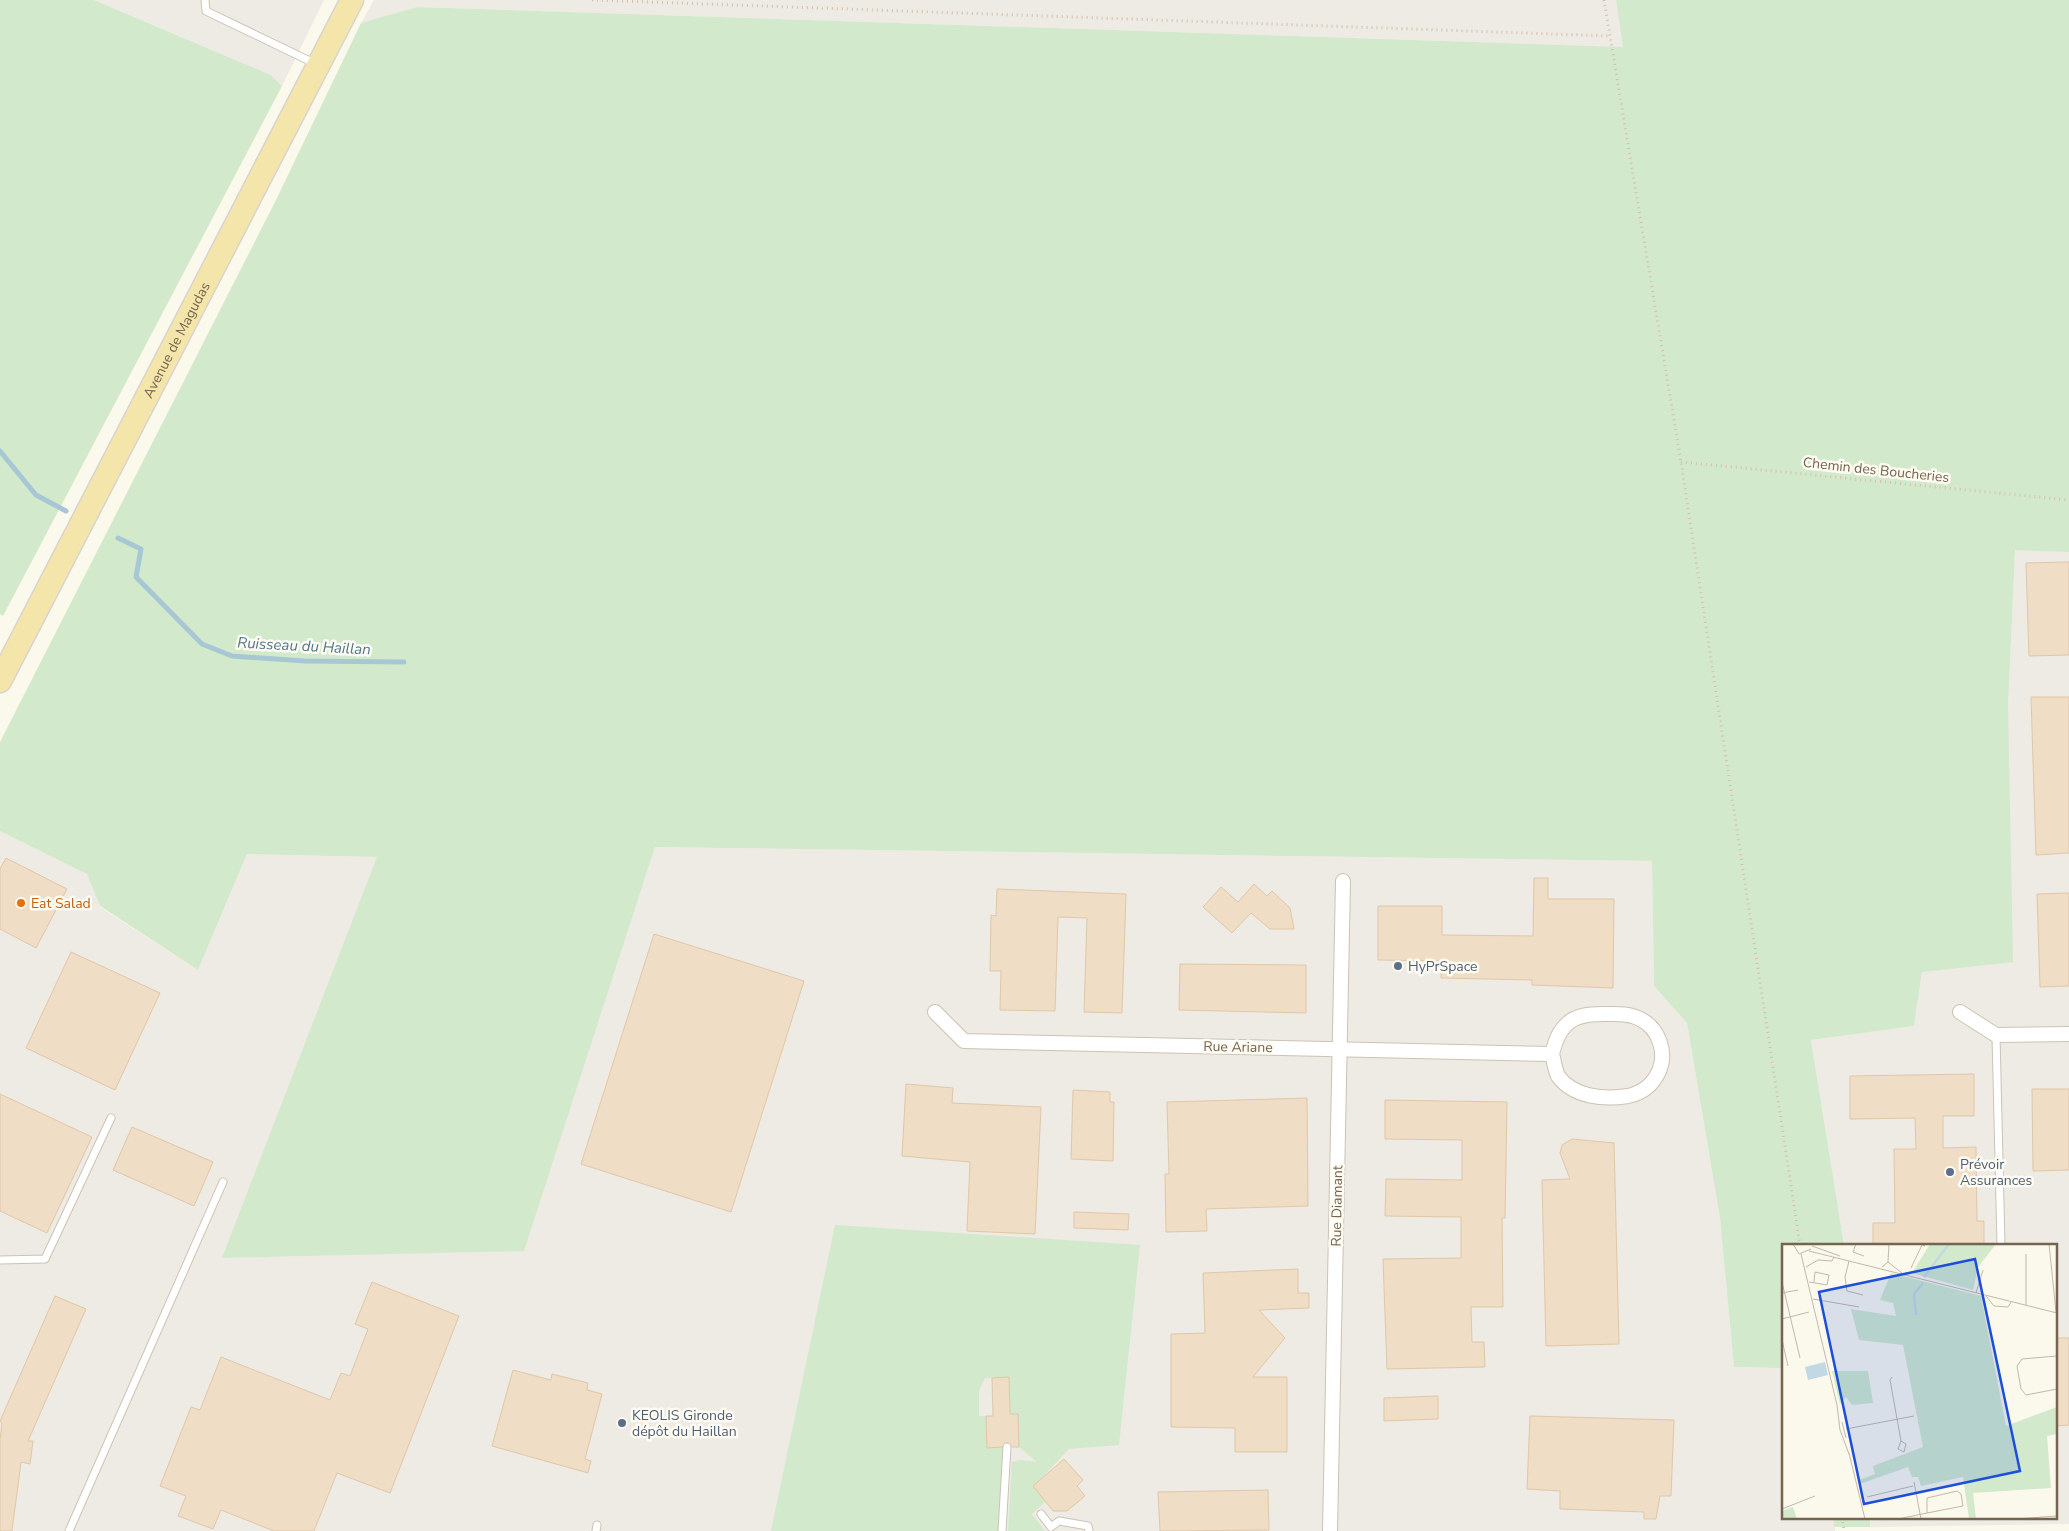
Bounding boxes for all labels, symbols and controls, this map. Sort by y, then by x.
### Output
street label: Avenue de Magudas [138,278,214,401]
street label: Chemin des Boucheries [1802,453,1950,487]
water label: Ruisseau du Haillan [237,633,371,659]
place label: Eat Salad [31,894,91,913]
marker: Eat Salad [15,897,27,909]
place label: HyPrSpace [1408,957,1478,976]
marker: HyPrSpace [1392,960,1404,972]
street label: Rue Ariane [1203,1037,1273,1057]
place label: Prévoir Assurances [1960,1155,2033,1190]
street label: Rue Diamant [1327,1165,1347,1247]
marker: Prévoir Assurances [1944,1166,1956,1178]
inset map [1782,1244,2056,1518]
place label: KEOLIS Gironde dépôt du Haillan [632,1406,737,1441]
marker: KEOLIS Gironde dépôt du Haillan [616,1417,628,1429]

